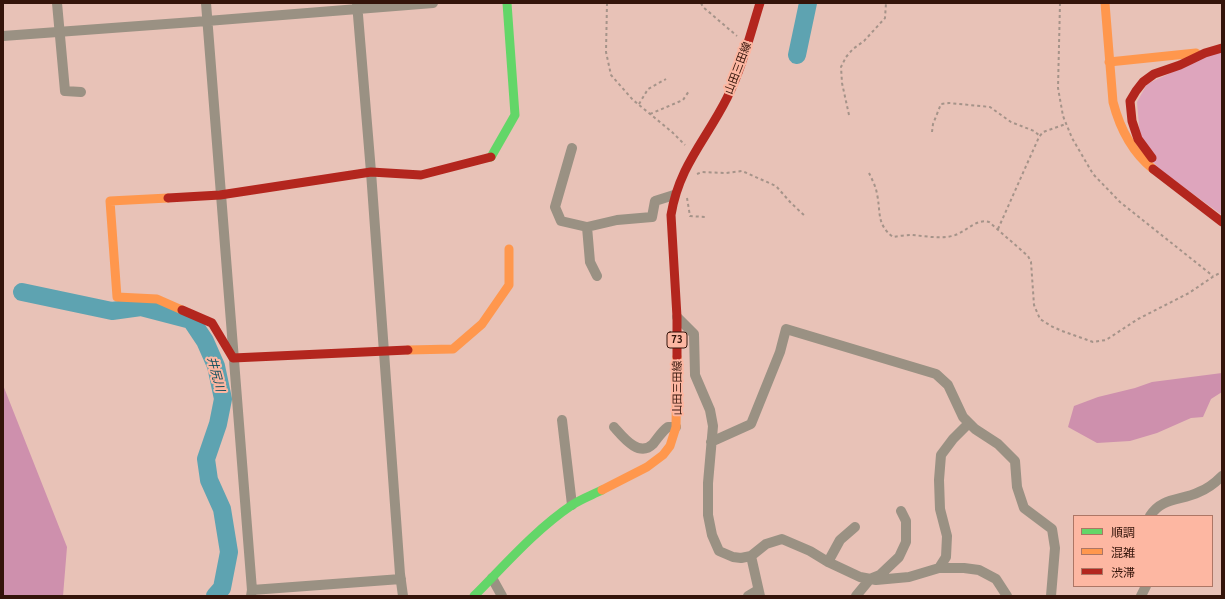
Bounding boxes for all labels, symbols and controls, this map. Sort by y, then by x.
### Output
street label: 山田三田線 [722,40,754,96]
road number: 73 [667,332,687,348]
water label: 井尻川 [204,355,228,393]
street label: 山田三田線 [670,361,684,415]
legend [1073,515,1213,587]
text: 順調 [1111,526,1135,539]
text: 混雑 [1111,546,1135,559]
text: 渋滞 [1111,566,1135,579]

